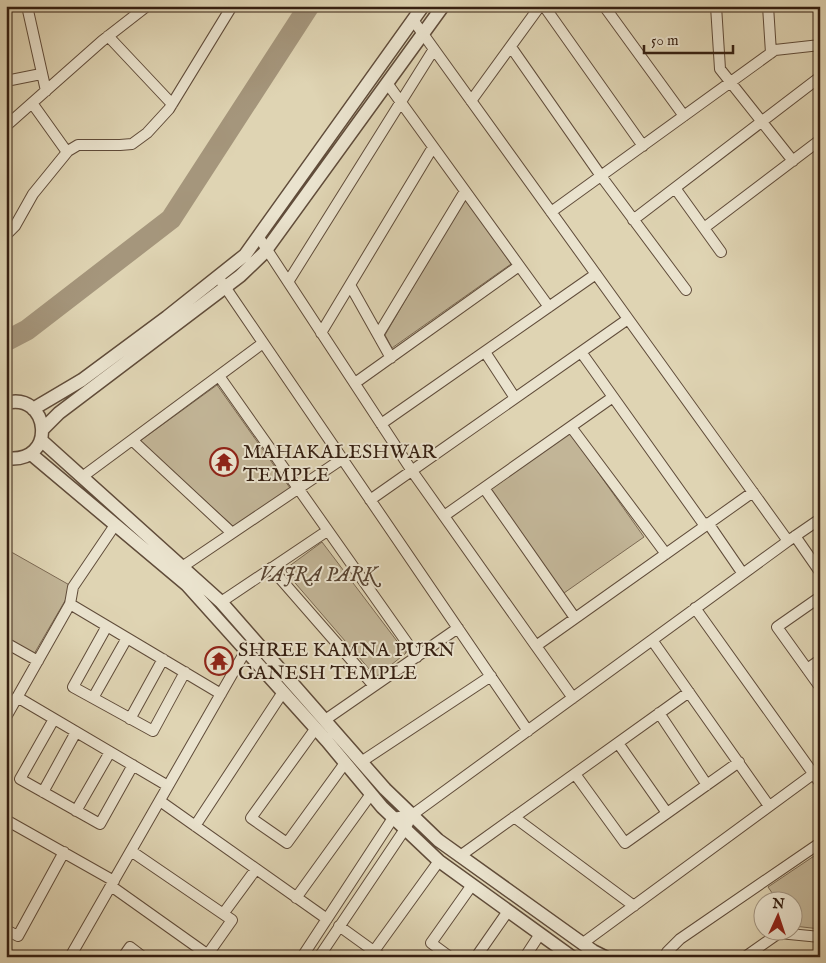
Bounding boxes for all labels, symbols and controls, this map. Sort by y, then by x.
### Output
scale bar [644,22,732,54]
text: 50 m [651,31,679,50]
place label: MAHAKALESHWAR TEMPLE [243,440,437,488]
temple icon: MAHAKALESHWAR TEMPLE [209,447,239,477]
park label: VAJRA PARK [260,563,382,588]
place label: SHREE KAMNA PURN GANESH TEMPLE [238,638,455,686]
temple icon: SHREE KAMNA PURN GANESH TEMPLE [204,646,234,676]
north arrow [754,890,804,940]
text: N [771,895,785,913]

